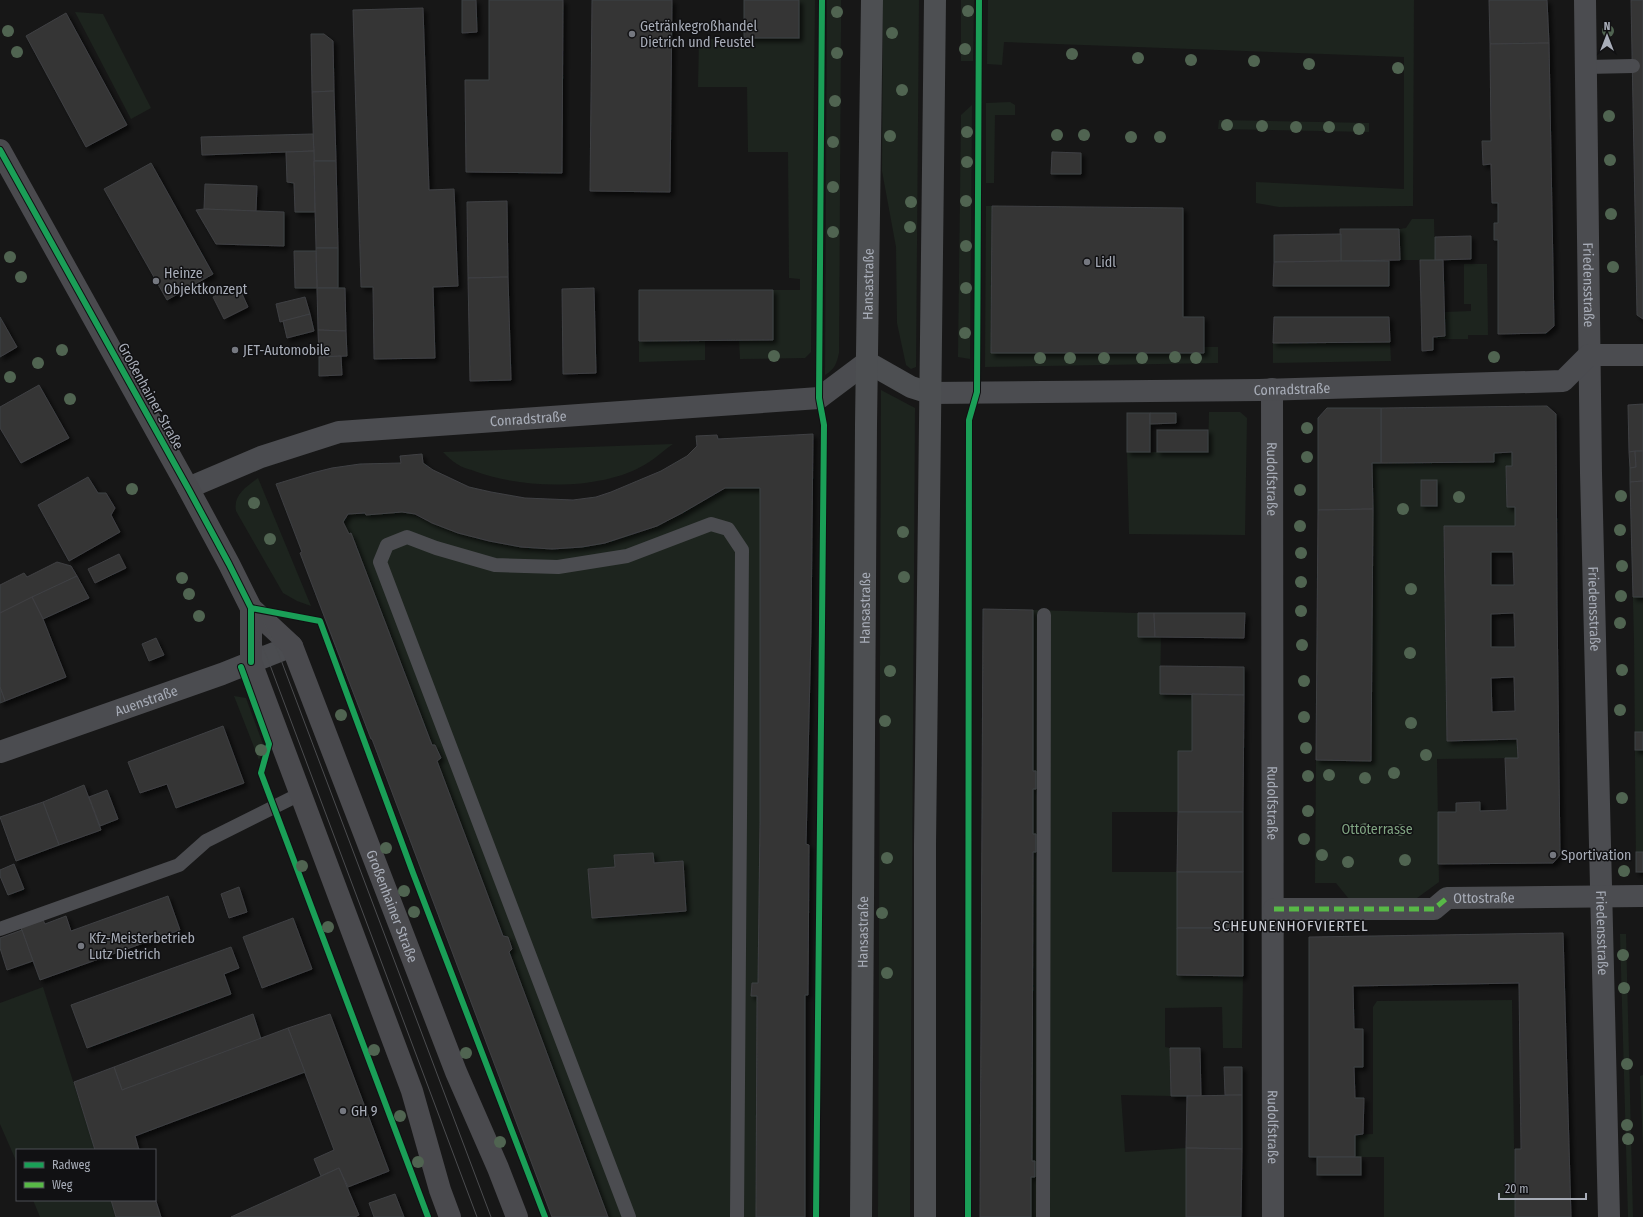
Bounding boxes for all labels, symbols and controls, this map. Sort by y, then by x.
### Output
north arrow [1587,16,1627,56]
place label: Getränkegroßhandel Dietrich und Feustel [640,18,757,51]
text: N [1604,20,1610,33]
marker: Getränkegroßhandel Dietrich und Feustel [627,29,637,39]
street label: Friedensstraße [1579,242,1597,328]
street label: Hansastraße [859,248,877,320]
place label: Lidl [1095,254,1116,271]
marker: Lidl [1082,257,1092,267]
place label: Heinze Objektkonzept [164,265,248,298]
marker: Heinze Objektkonzept [151,276,161,286]
street label: Großenhainer Straße [114,340,187,453]
place label: JET-Automobile [243,342,330,359]
marker: JET-Automobile [230,345,240,355]
street label: Conradstraße [1254,380,1331,399]
street label: Conradstraße [489,408,567,430]
street label: Rudolfstraße [1263,442,1280,516]
street label: Friedensstraße [1584,566,1603,652]
street label: Hansastraße [857,572,874,644]
street label: Auenstraße [113,682,180,720]
street label: Rudolfstraße [1263,766,1281,840]
park label: Ottoterrasse [1341,821,1413,838]
place label: Sportivation [1561,847,1632,864]
street label: Großenhainer Straße [362,848,421,965]
marker: Sportivation [1548,850,1558,860]
street label: Ottostraße [1453,889,1515,907]
street label: Friedensstraße [1592,890,1611,976]
street label: Hansastraße [855,896,872,968]
district label: SCHEUNENHOFVIERTEL [1213,917,1369,935]
place label: Kfz-Meisterbetrieb Lutz Dietrich [89,930,195,963]
marker: Kfz-Meisterbetrieb Lutz Dietrich [76,941,86,951]
street label: Rudolfstraße [1264,1090,1281,1164]
place label: GH 9 [351,1103,378,1120]
marker: GH 9 [338,1106,348,1116]
legend [16,1149,156,1201]
text: Radweg [52,1158,91,1172]
scale bar [1499,1175,1586,1201]
text: Weg [52,1178,73,1192]
text: 20 m [1505,1182,1529,1196]

